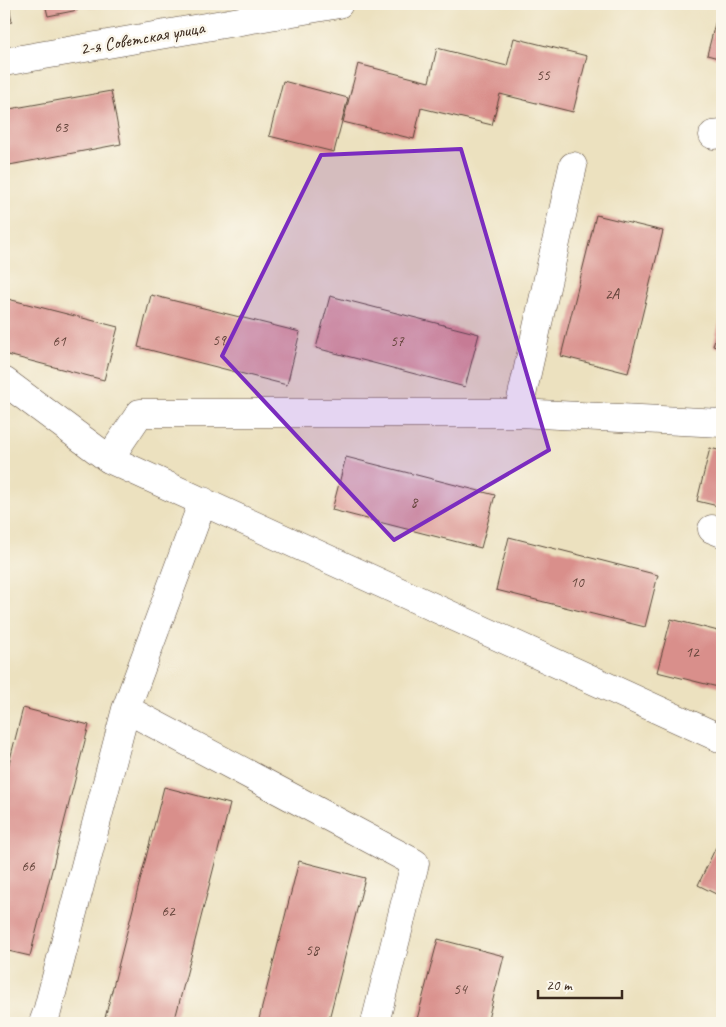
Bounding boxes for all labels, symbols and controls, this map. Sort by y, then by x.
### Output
street label: 2-я Советская улица [78,16,208,60]
house number: 55 [536,66,551,85]
house number: 63 [54,118,69,137]
house number: 2А [605,285,621,304]
house number: 59 [212,331,227,350]
house number: 61 [52,332,67,351]
house number: 57 [390,332,405,351]
house number: 8 [411,493,419,512]
house number: 10 [570,573,585,592]
house number: 12 [685,643,700,662]
house number: 66 [21,857,36,876]
house number: 62 [161,902,176,921]
house number: 58 [305,941,320,960]
scale bar [538,967,622,999]
text: 20 m [546,976,573,995]
house number: 54 [453,980,468,999]

